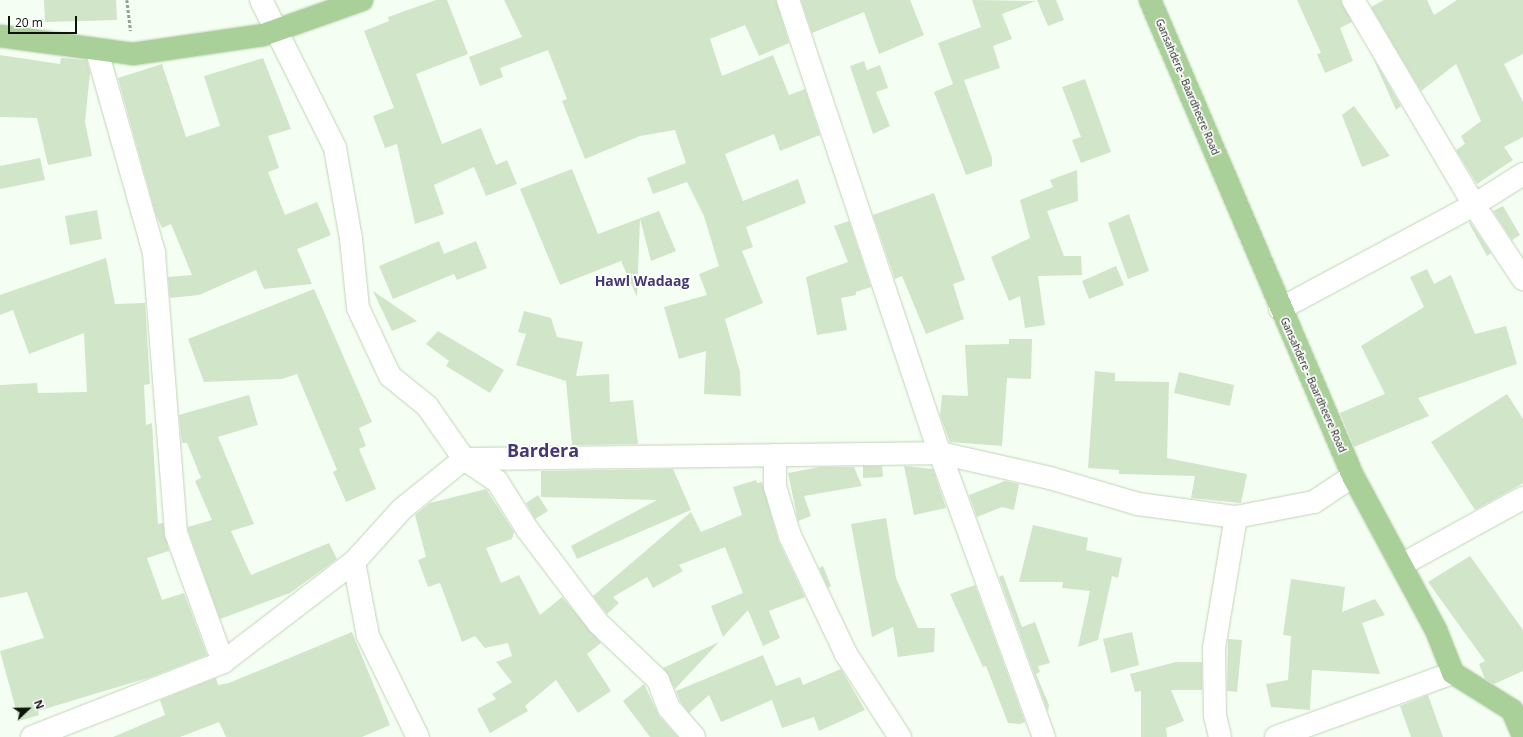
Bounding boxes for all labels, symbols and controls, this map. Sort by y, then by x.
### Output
scale bar [10,8,79,34]
text: 20 m [15,14,43,31]
street label: Gansahdere - Baardheere Road [1153,17,1221,157]
district label: Hawl Wadaag [595,273,689,289]
street label: Gansahdere - Baardheere Road [1278,316,1348,454]
district label: Bardera [507,439,579,461]
north arrow [8,689,48,729]
text: N [31,697,48,711]

